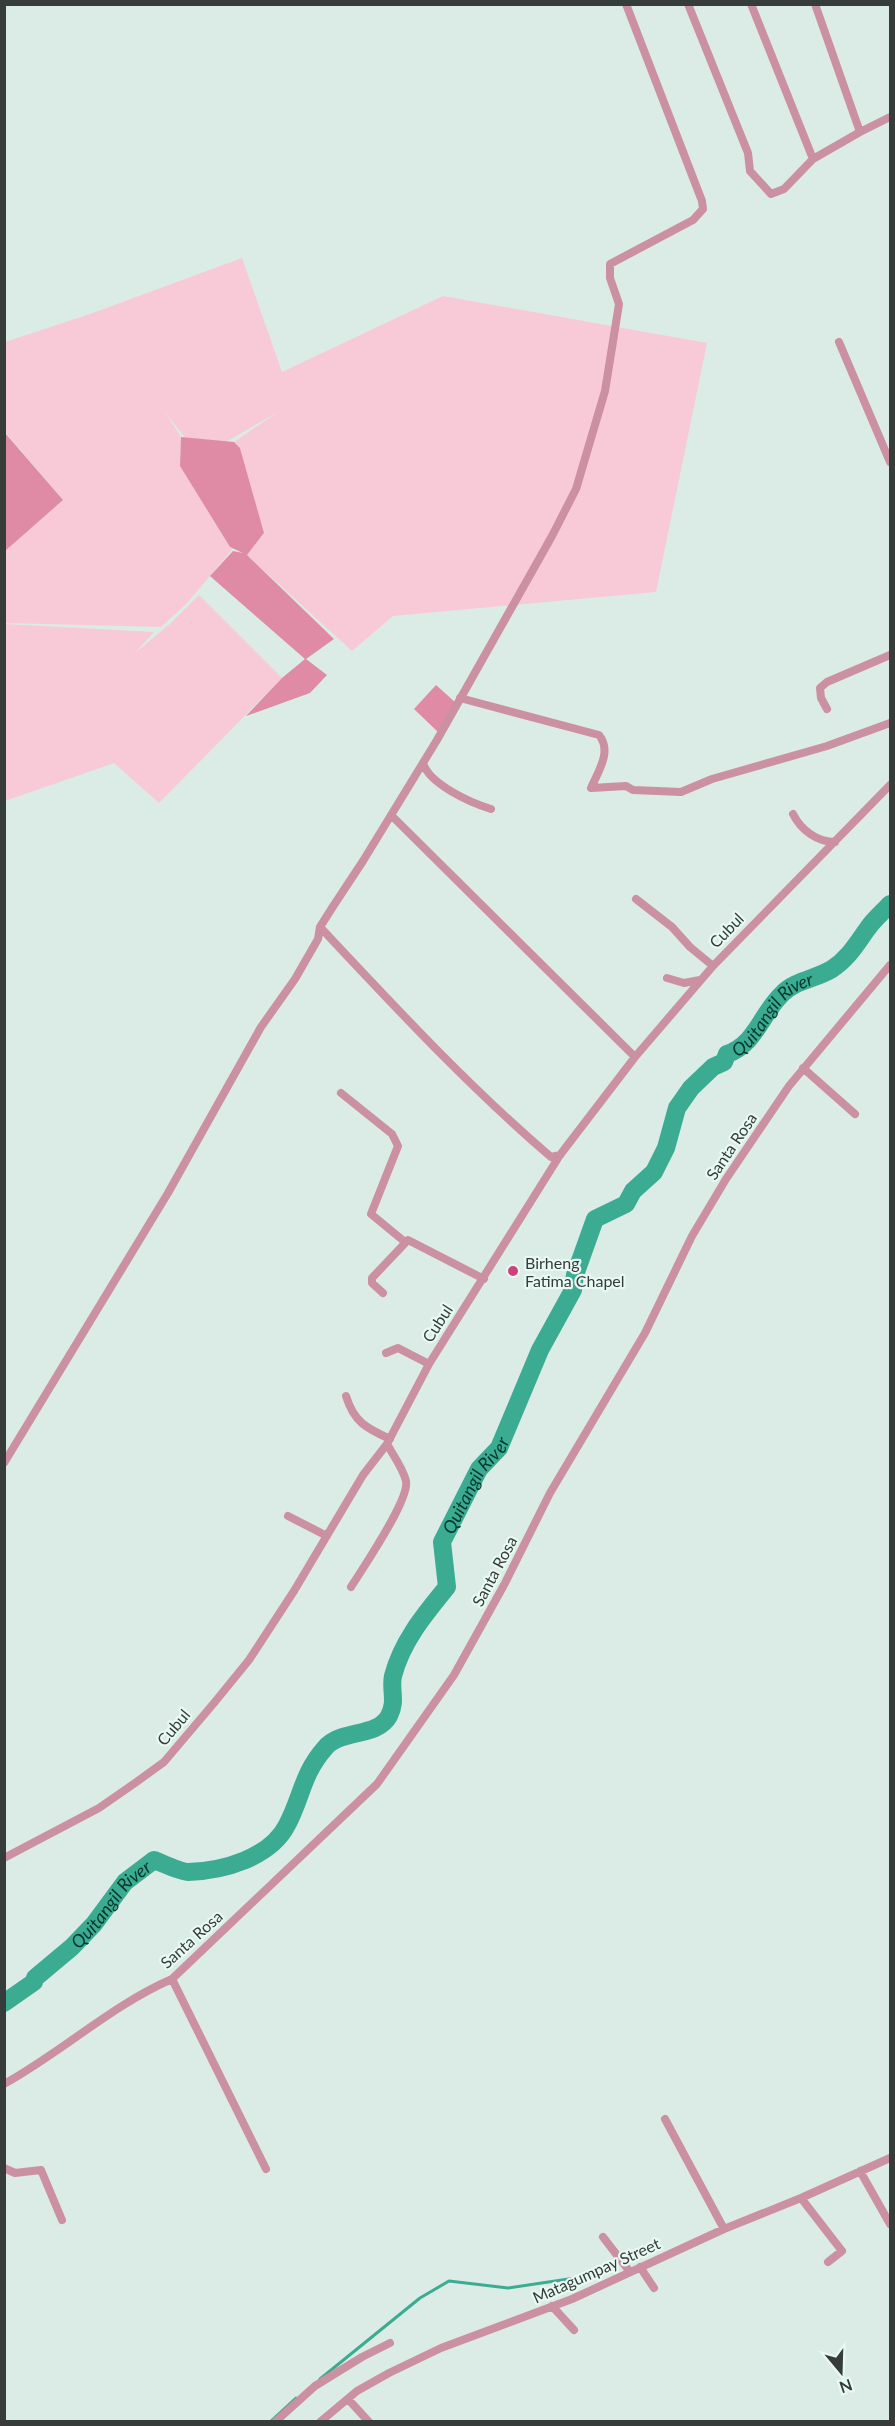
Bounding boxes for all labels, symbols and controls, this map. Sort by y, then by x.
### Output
street label: Cubul [705,909,747,951]
water label: Quitangil River [727,967,817,1061]
street label: Santa Rosa [702,1109,760,1183]
place label: Birheng Fatima Chapel [525,1253,625,1290]
marker: Birheng Fatima Chapel [506,1264,520,1278]
street label: Cubul [418,1301,456,1345]
water label: Quitangil River [437,1433,514,1537]
street label: Santa Rosa [468,1533,520,1609]
street label: Cubul [153,1705,193,1749]
water label: Quitangil River [66,1855,156,1953]
street label: Santa Rosa [156,1906,226,1972]
street label: Matagumpay Street [529,2233,663,2307]
north arrow [811,2342,871,2402]
text: N [837,2376,855,2398]

